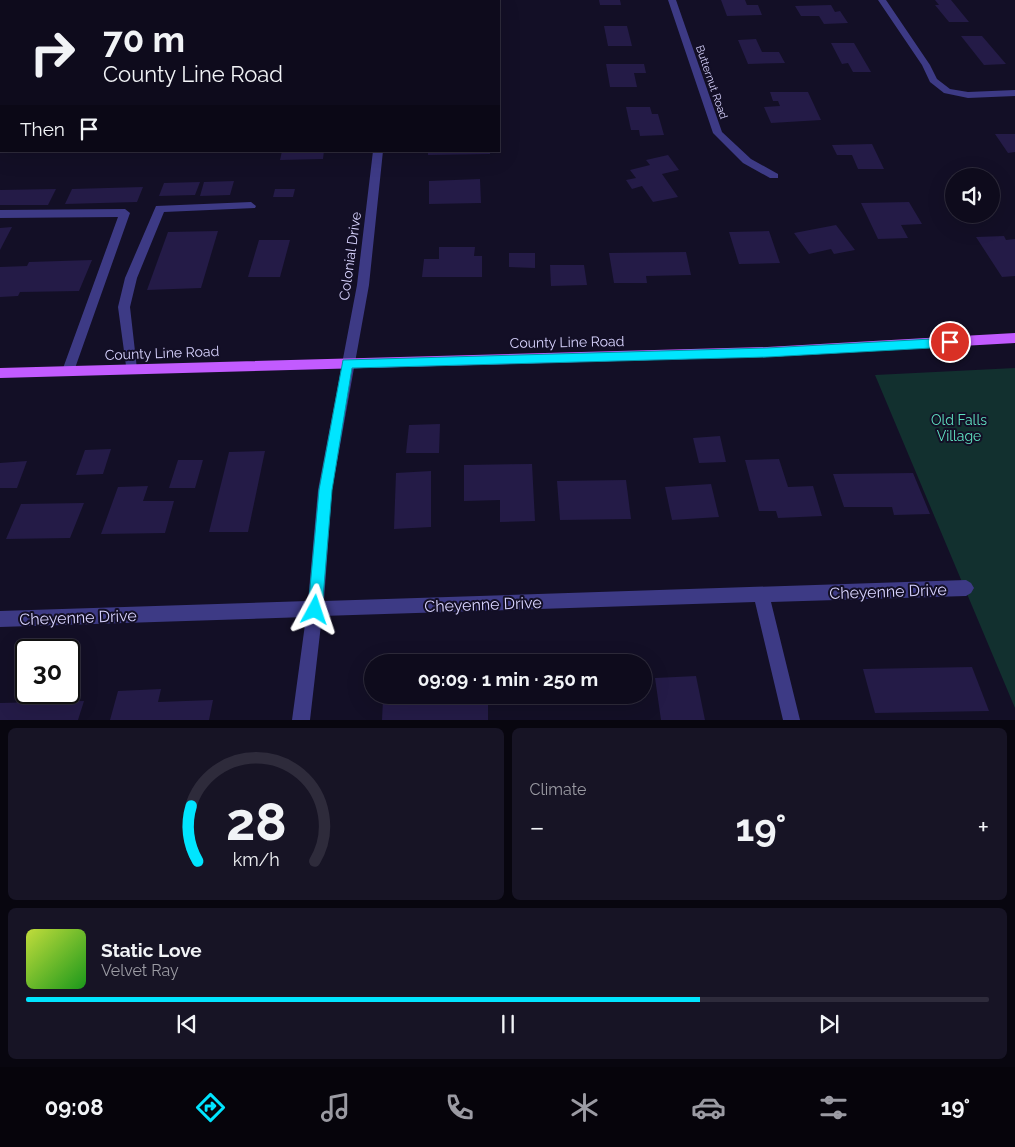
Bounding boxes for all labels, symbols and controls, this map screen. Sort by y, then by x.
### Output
text: 70 m [103,19,185,60]
icon: right [20,20,85,85]
street label: Butternut Road [693,44,730,121]
text: County Line Road [103,61,283,87]
icon: arrive [75,115,103,143]
text: Then [20,118,65,140]
map controls [945,168,1000,223]
button: sound [945,168,1000,223]
street label: Colonial Drive [336,211,364,301]
pin [929,321,971,363]
icon: arrive [936,328,964,356]
street label: County Line Road [510,333,624,351]
street label: County Line Road [104,343,220,363]
park label: Old Falls Village [931,412,987,444]
street label: Cheyenne Drive [829,580,947,603]
position arrow [288,583,340,635]
street label: Cheyenne Drive [424,593,542,616]
street label: Cheyenne Drive [19,606,137,629]
speed limit sign: 30 [15,639,80,704]
text: 09:09 · 1 min · 250 m [418,668,598,690]
text: Climate [530,780,586,799]
text: 28 [225,791,286,852]
text: 19° [736,805,786,850]
text: − [530,811,545,844]
text: + [977,811,989,844]
text: km/h [232,849,279,870]
text: Static Love [101,939,202,961]
text: Velvet Ray [101,961,179,980]
icon: previous [173,1010,201,1038]
icon: pause [494,1010,522,1038]
icon: next [815,1010,843,1038]
icon: directions [193,1090,228,1125]
icon: music [318,1090,353,1125]
icon: phone [442,1090,477,1125]
icon: climate [567,1090,602,1125]
icon: car [691,1090,726,1125]
icon: filters [816,1090,851,1125]
text: 09:08 [45,1094,104,1120]
text: 19° [941,1094,970,1120]

